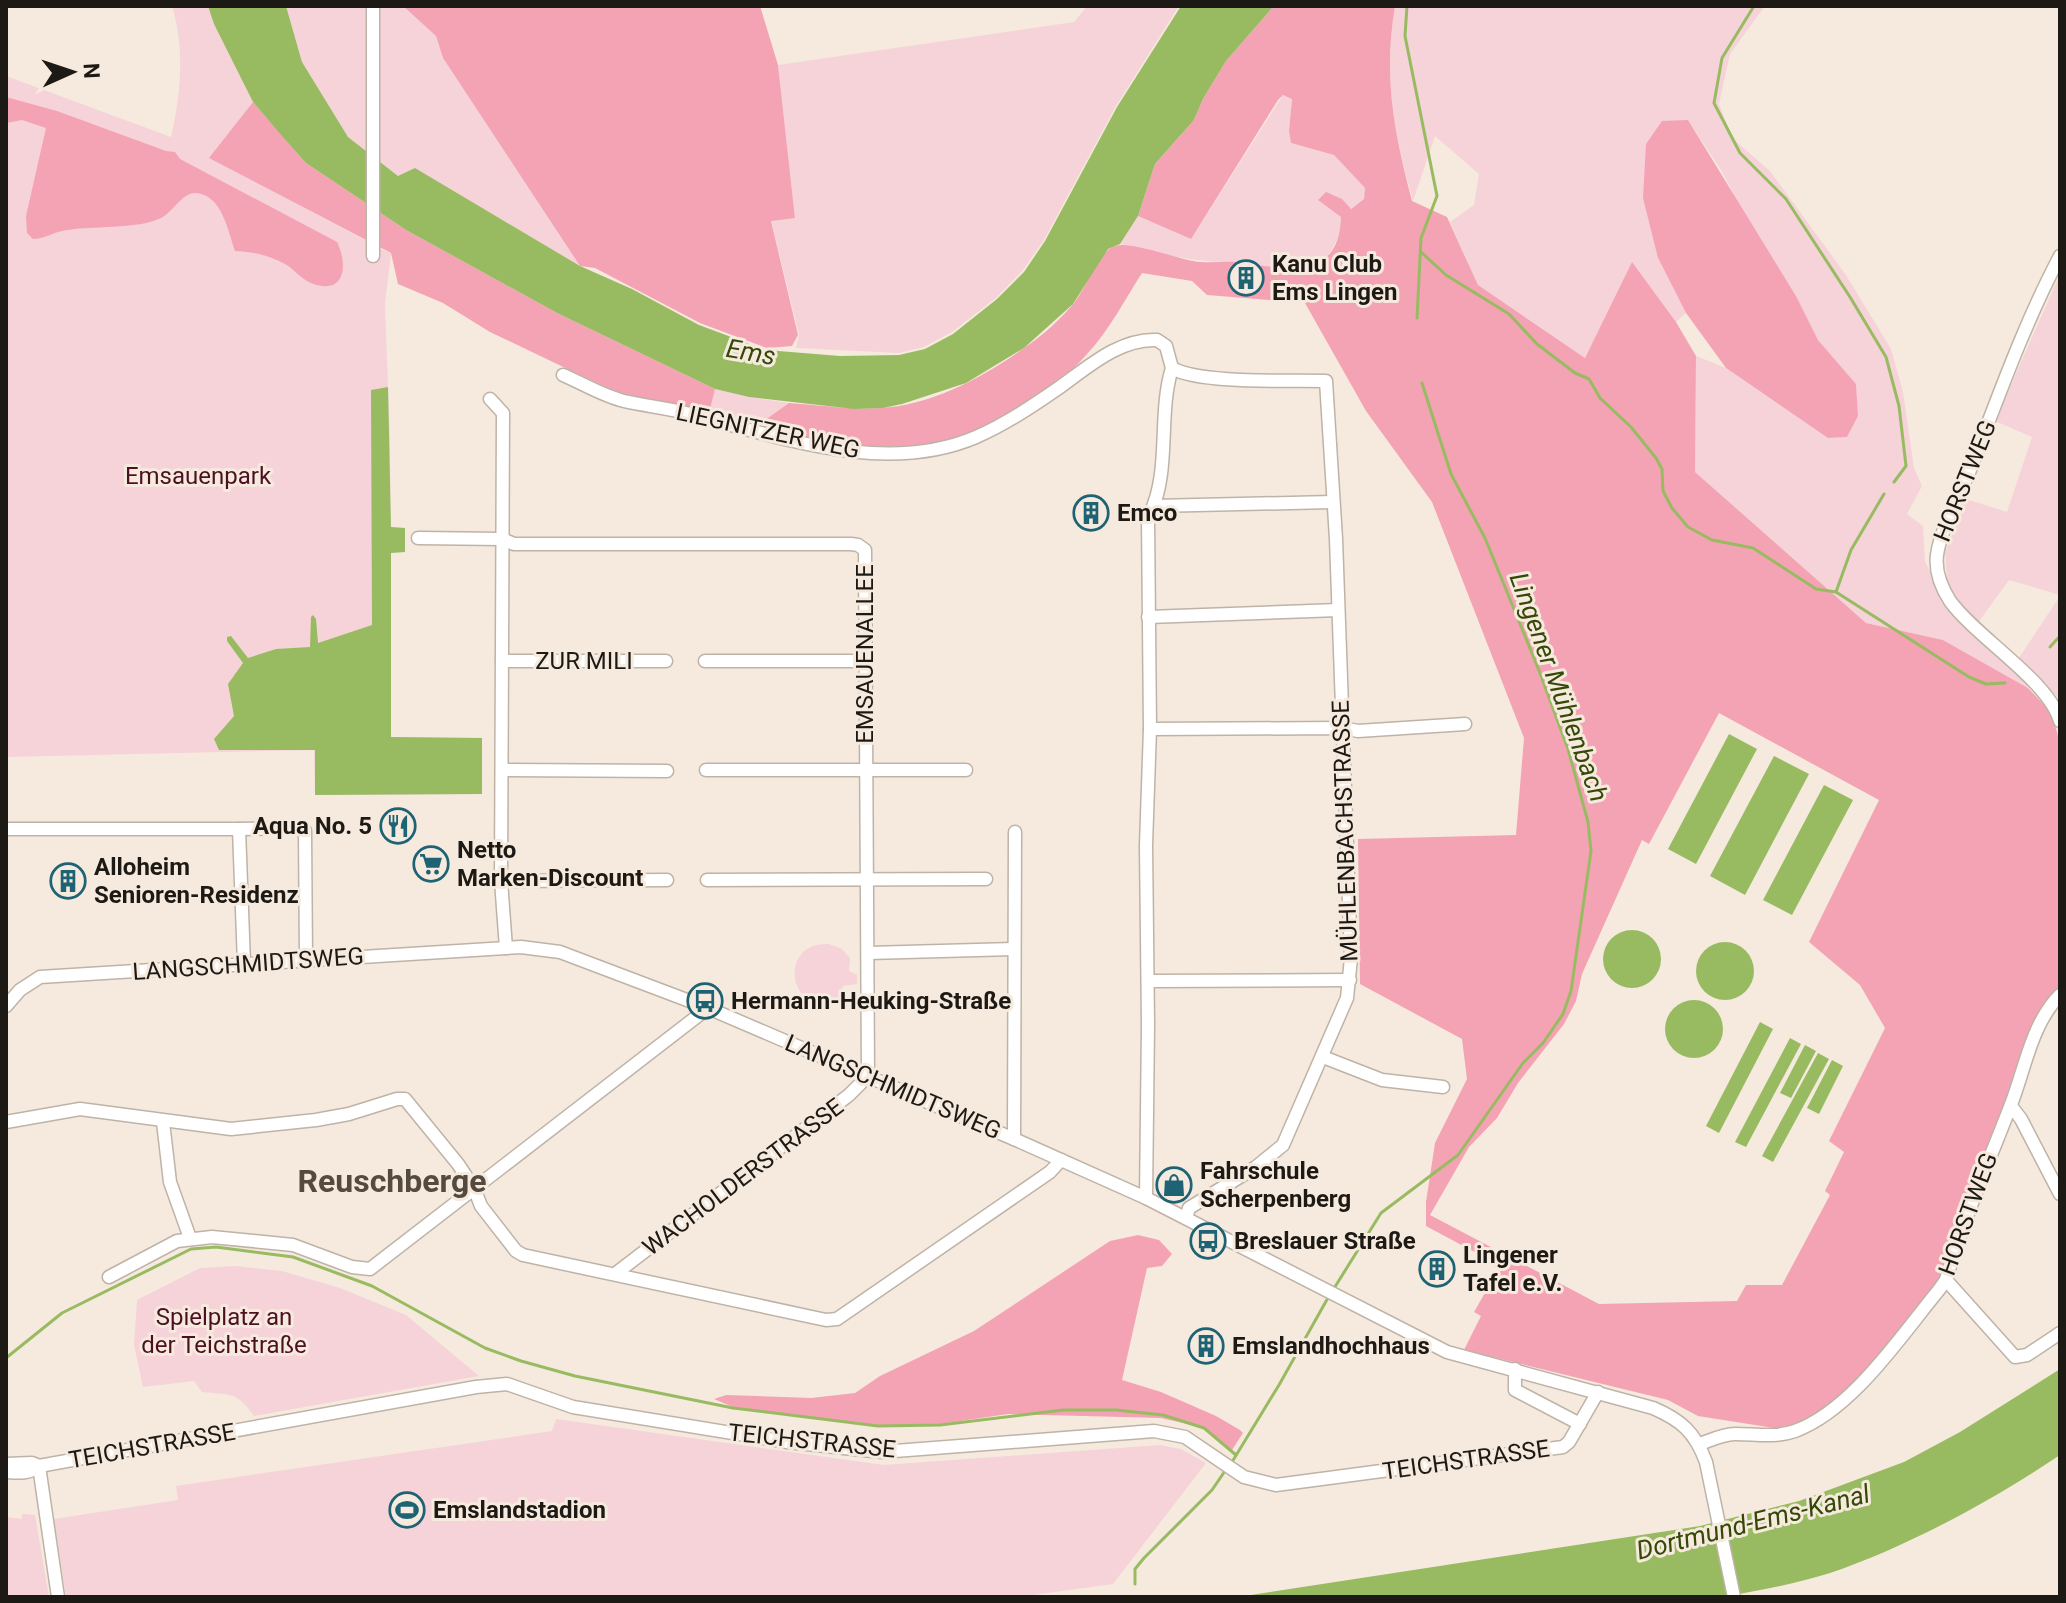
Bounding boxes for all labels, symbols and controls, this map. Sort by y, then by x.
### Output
north arrow [32,32,112,112]
text: N [79,63,104,79]
place label: Kanu Club Ems Lingen [1272,250,1398,306]
building icon: Kanu Club Ems Lingen [1227,259,1265,297]
water label: Ems [724,333,778,371]
street label: LIEGNITZER WEG [674,398,862,464]
street label: HORSTWEG [1928,416,2002,546]
park label: Emsauenpark [125,462,272,490]
building icon: Emco [1072,494,1110,532]
place label: Emco [1117,499,1177,527]
street label: EMSAUENALLEE [851,564,879,744]
water label: Lingener Mühlenbach [1504,568,1614,806]
street label: ZUR MILI [535,647,633,675]
street label: MÜHLENBACHSTRASSE [1326,700,1364,962]
restaurant icon: Aqua No. 5 [379,807,417,845]
place label: Aqua No. 5 [253,812,372,840]
place label: Netto Marken-Discount [457,836,643,892]
supermarket icon: Netto Marken-Discount [412,845,450,883]
place label: Alloheim Senioren-Residenz [94,853,299,909]
building icon: Alloheim Senioren-Residenz [49,862,87,900]
street label: LANGSCHMIDTSWEG [131,942,365,986]
bus stop icon: Hermann-Heuking-Straße [686,982,724,1020]
place label: Hermann-Heuking-Straße [731,987,1011,1015]
street label: LANGSCHMIDTSWEG [781,1029,1005,1145]
street label: WACHOLDERSTRASSE [637,1092,849,1262]
street label: HORSTWEG [1933,1149,2003,1279]
place label: Fahrschule Scherpenberg [1200,1157,1351,1213]
district label: Reuschberge [298,1162,487,1200]
shop icon: Fahrschule Scherpenberg [1155,1166,1193,1204]
bus stop icon: Breslauer Straße [1189,1222,1227,1260]
place label: Breslauer Straße [1234,1227,1416,1255]
place label: Lingener Tafel e.V. [1463,1241,1563,1297]
building icon: Lingener Tafel e.V. [1418,1250,1456,1288]
park label: Spielplatz an der Teichstraße [141,1303,307,1359]
building icon: Emslandhochhaus [1187,1327,1225,1365]
place label: Emslandhochhaus [1232,1332,1430,1360]
street label: TEICHSTRASSE [67,1418,237,1474]
street label: TEICHSTRASSE [727,1418,897,1464]
street label: TEICHSTRASSE [1381,1434,1551,1486]
water label: Dortmund-Ems-Kanal [1633,1478,1874,1565]
sports icon: Emslandstadion [388,1491,426,1529]
place label: Emslandstadion [433,1496,606,1524]

